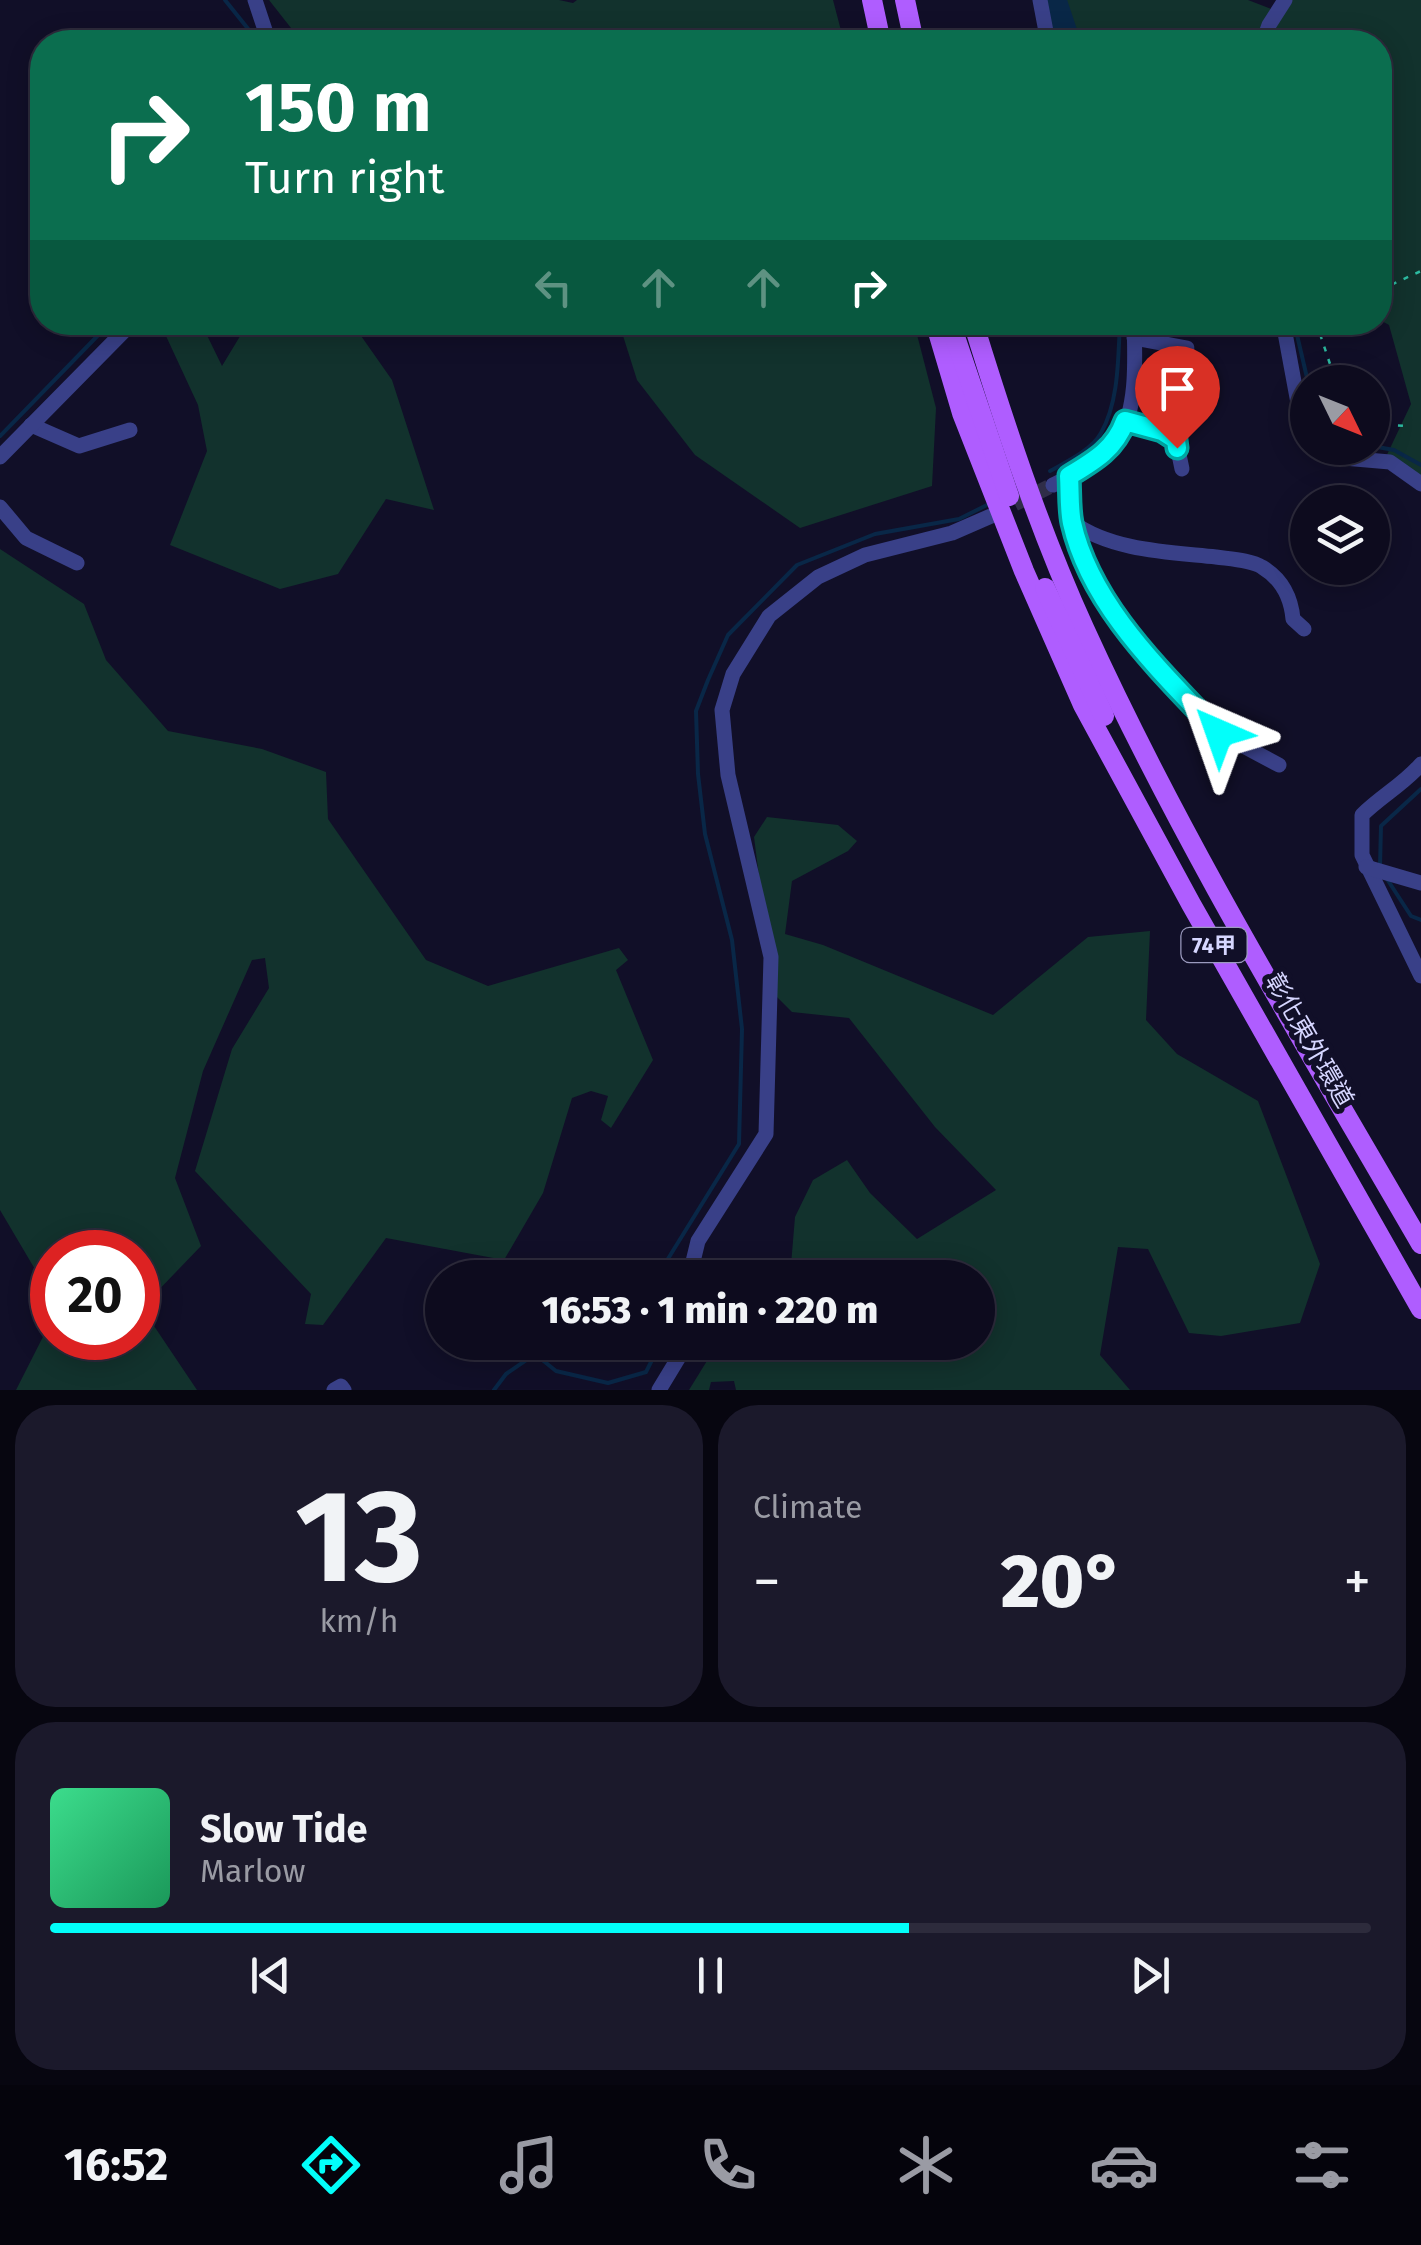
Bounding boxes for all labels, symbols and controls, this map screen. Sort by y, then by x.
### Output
text: 150 m [245,66,432,150]
icon: right [80,70,210,200]
text: Turn right [245,151,444,205]
icon: left [526,260,581,315]
icon: ahead [631,260,686,315]
icon: ahead [736,260,791,315]
icon: right [841,260,896,315]
pin [1135,346,1220,449]
icon: arrive [1150,361,1205,416]
north arrow [1290,365,1390,465]
map controls [1290,365,1390,585]
button: layers [1290,485,1390,585]
position arrow [1167,681,1271,785]
road number: 74甲 [1182,928,1246,962]
street label: 彰化東外環道 [1259,968,1360,1113]
speed limit sign: 20 [30,1230,160,1360]
text: 16:53 · 1 min · 220 m [542,1287,878,1333]
text: 13 [295,1459,423,1615]
text: Climate [753,1488,862,1526]
text: 20° [1001,1537,1123,1627]
text: − [753,1549,781,1615]
text: + [1344,1549,1371,1615]
text: km/h [319,1602,399,1640]
text: Slow Tide [200,1806,368,1852]
text: Marlow [200,1852,306,1890]
icon: previous [243,1948,298,2003]
icon: pause [683,1948,738,2003]
icon: next [1123,1948,1178,2003]
icon: directions [296,2130,366,2200]
icon: music [494,2130,564,2200]
icon: phone [693,2130,763,2200]
icon: climate [891,2130,961,2200]
icon: car [1089,2130,1159,2200]
icon: filters [1287,2130,1357,2200]
text: 16:52 [64,2138,168,2192]

